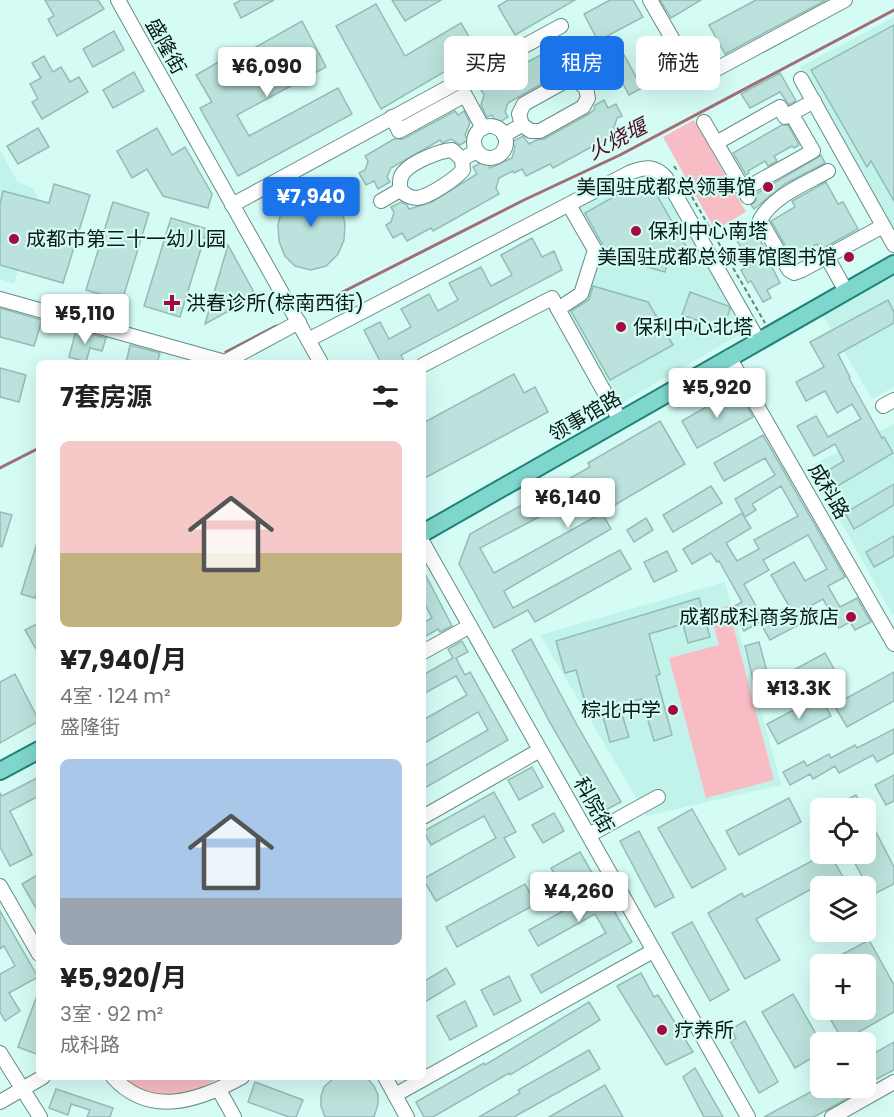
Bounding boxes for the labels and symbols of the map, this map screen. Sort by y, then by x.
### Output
street label: 盛隆街 [139,13,193,79]
pin: ¥6,090 [218,47,316,98]
water label: 火烧堰 [582,110,654,166]
place label: 美国驻成都总领事馆 [576,173,756,201]
pin: ¥7,940 [262,177,360,228]
marker: 美国驻成都总领事馆 [761,180,775,194]
place label: 保利中心南塔 [648,217,768,245]
marker: 保利中心南塔 [629,224,643,238]
place label: 成都市第三十一幼儿园 [26,225,226,253]
marker: 成都市第三十一幼儿园 [7,232,21,246]
place label: 美国驻成都总领事馆图书馆 [597,243,837,271]
marker: 美国驻成都总领事馆图书馆 [842,250,856,264]
place label: 洪春诊所(棕南西街) [186,289,364,317]
pin: ¥5,110 [36,294,134,345]
marker: 洪春诊所(棕南西街) [163,294,181,312]
place label: 保利中心北塔 [633,313,753,341]
marker: 保利中心北塔 [614,320,628,334]
pin: ¥5,920 [668,368,766,419]
street label: 领事馆路 [543,384,627,448]
street label: 成科路 [802,458,856,524]
pin: ¥6,140 [519,478,617,529]
place label: 成都成科商务旅店 [679,603,839,631]
marker: 成都成科商务旅店 [844,610,858,624]
pin: ¥13.3K [750,669,848,720]
place label: 棕北中学 [581,696,661,724]
marker: 棕北中学 [666,703,680,717]
street label: 科院街 [567,772,621,838]
pin: ¥4,260 [530,872,628,923]
place label: 疗养所 [674,1016,734,1044]
marker: 疗养所 [655,1023,669,1037]

